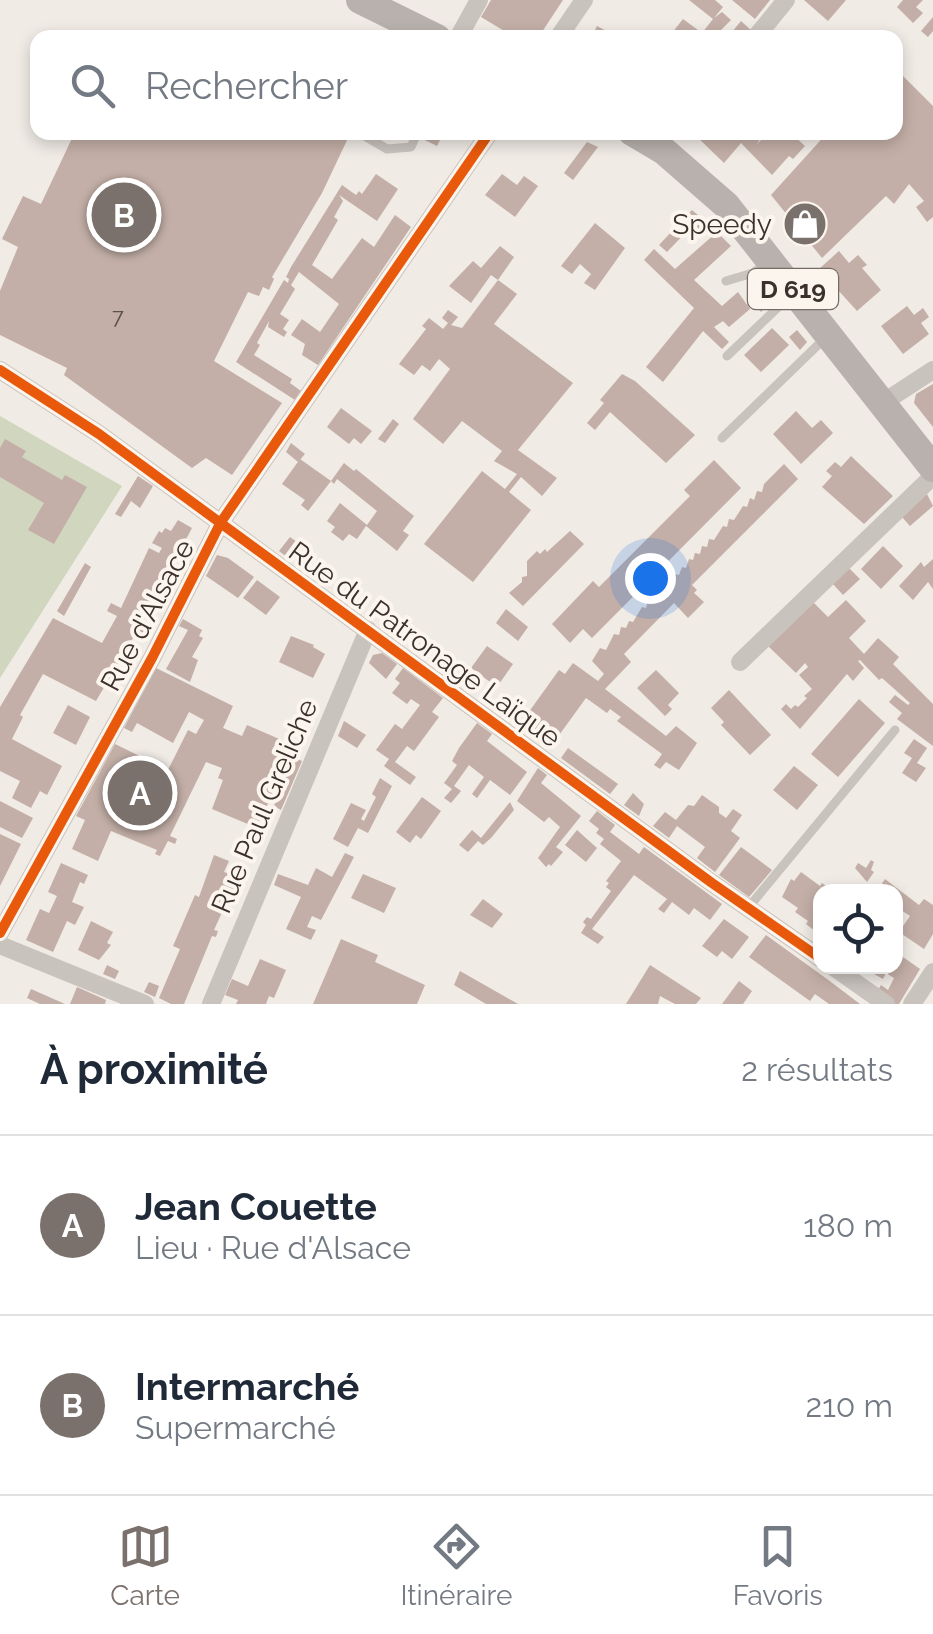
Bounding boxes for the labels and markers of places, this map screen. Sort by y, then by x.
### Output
pin: B [92,178,156,252]
shop icon: Speedy [782,201,828,247]
place label: Speedy [672,208,772,241]
pin: A [108,756,172,830]

